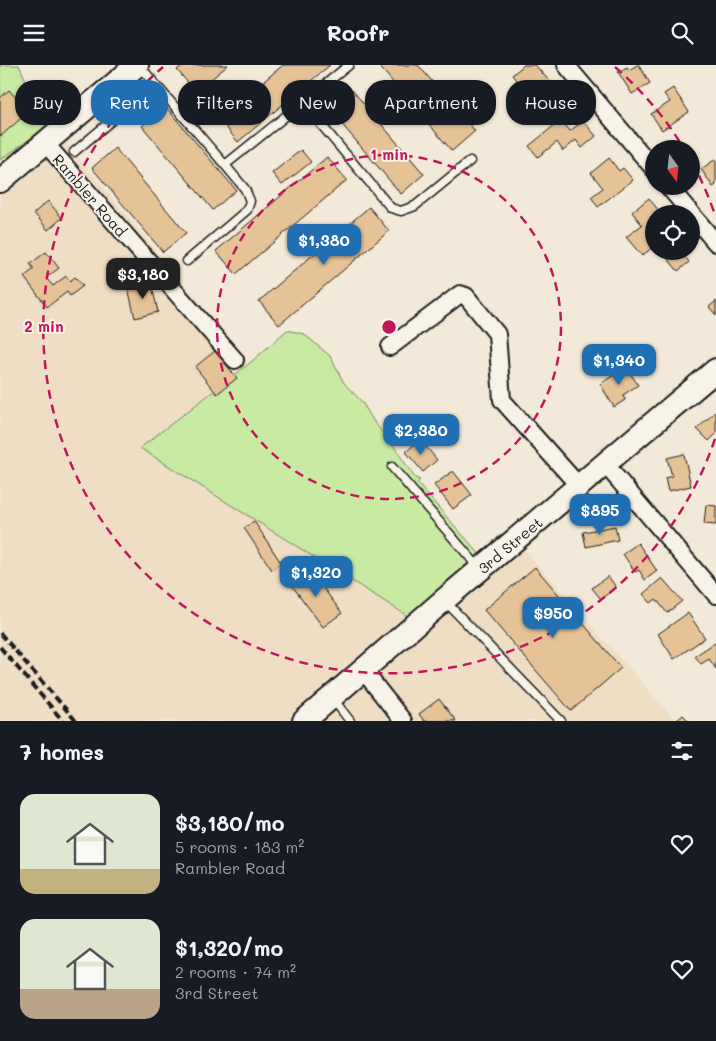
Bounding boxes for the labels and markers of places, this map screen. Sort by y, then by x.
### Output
pin: $1,380 [283,223,365,266]
pin: $3,180 [102,257,184,300]
centre of rings [380,318,398,336]
pin: $1,340 [578,343,660,386]
pin: $2,380 [380,413,462,456]
pin: $895 [570,493,630,536]
pin: $1,320 [275,555,357,598]
pin: $950 [523,597,583,639]

